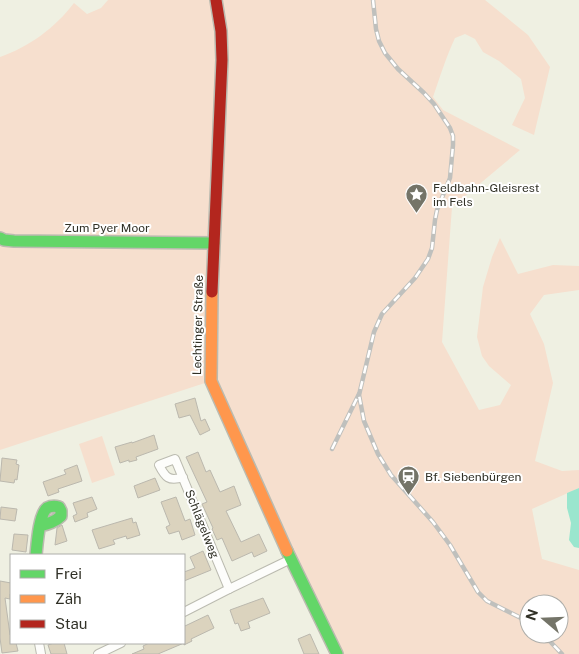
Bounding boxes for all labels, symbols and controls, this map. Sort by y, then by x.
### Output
place label: Feldbahn-Gleisrest im Fels [433,181,540,209]
place icon: Feldbahn-Gleisrest im Fels [405,183,429,214]
street label: Zum Pyer Moor [64,221,150,235]
street label: Lechtinger Straße [190,275,206,375]
station icon: Bf. Siebenbürgen [397,465,421,496]
place label: Bf. Siebenbürgen [425,470,522,484]
street label: Schlägelweg [182,488,222,560]
legend [10,554,185,644]
text: Frei [55,565,82,582]
text: Zäh [55,590,82,607]
north arrow [519,594,569,644]
text: N [522,607,541,623]
text: Stau [55,615,88,632]

